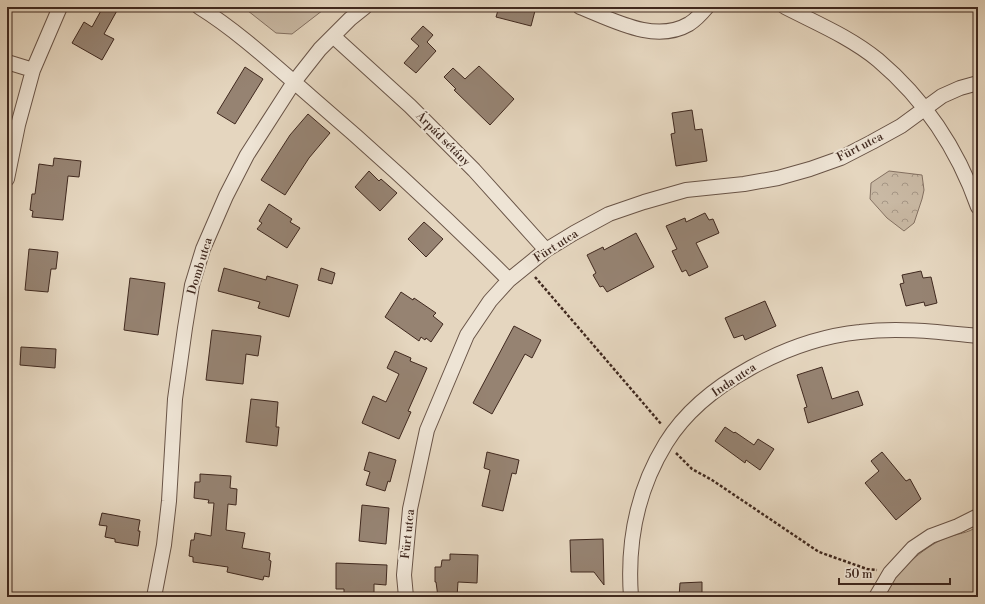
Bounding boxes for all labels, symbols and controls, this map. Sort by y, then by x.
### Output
street label: Árpád sétány [412,107,475,169]
street label: Fürt utca [834,129,886,165]
street label: Fürt utca [531,226,582,266]
street label: Domb utca [184,235,216,296]
street label: Inda utca [709,359,760,400]
street label: Fürt utca [398,507,418,560]
scale bar [839,560,950,586]
text: 50 m [845,567,873,582]

